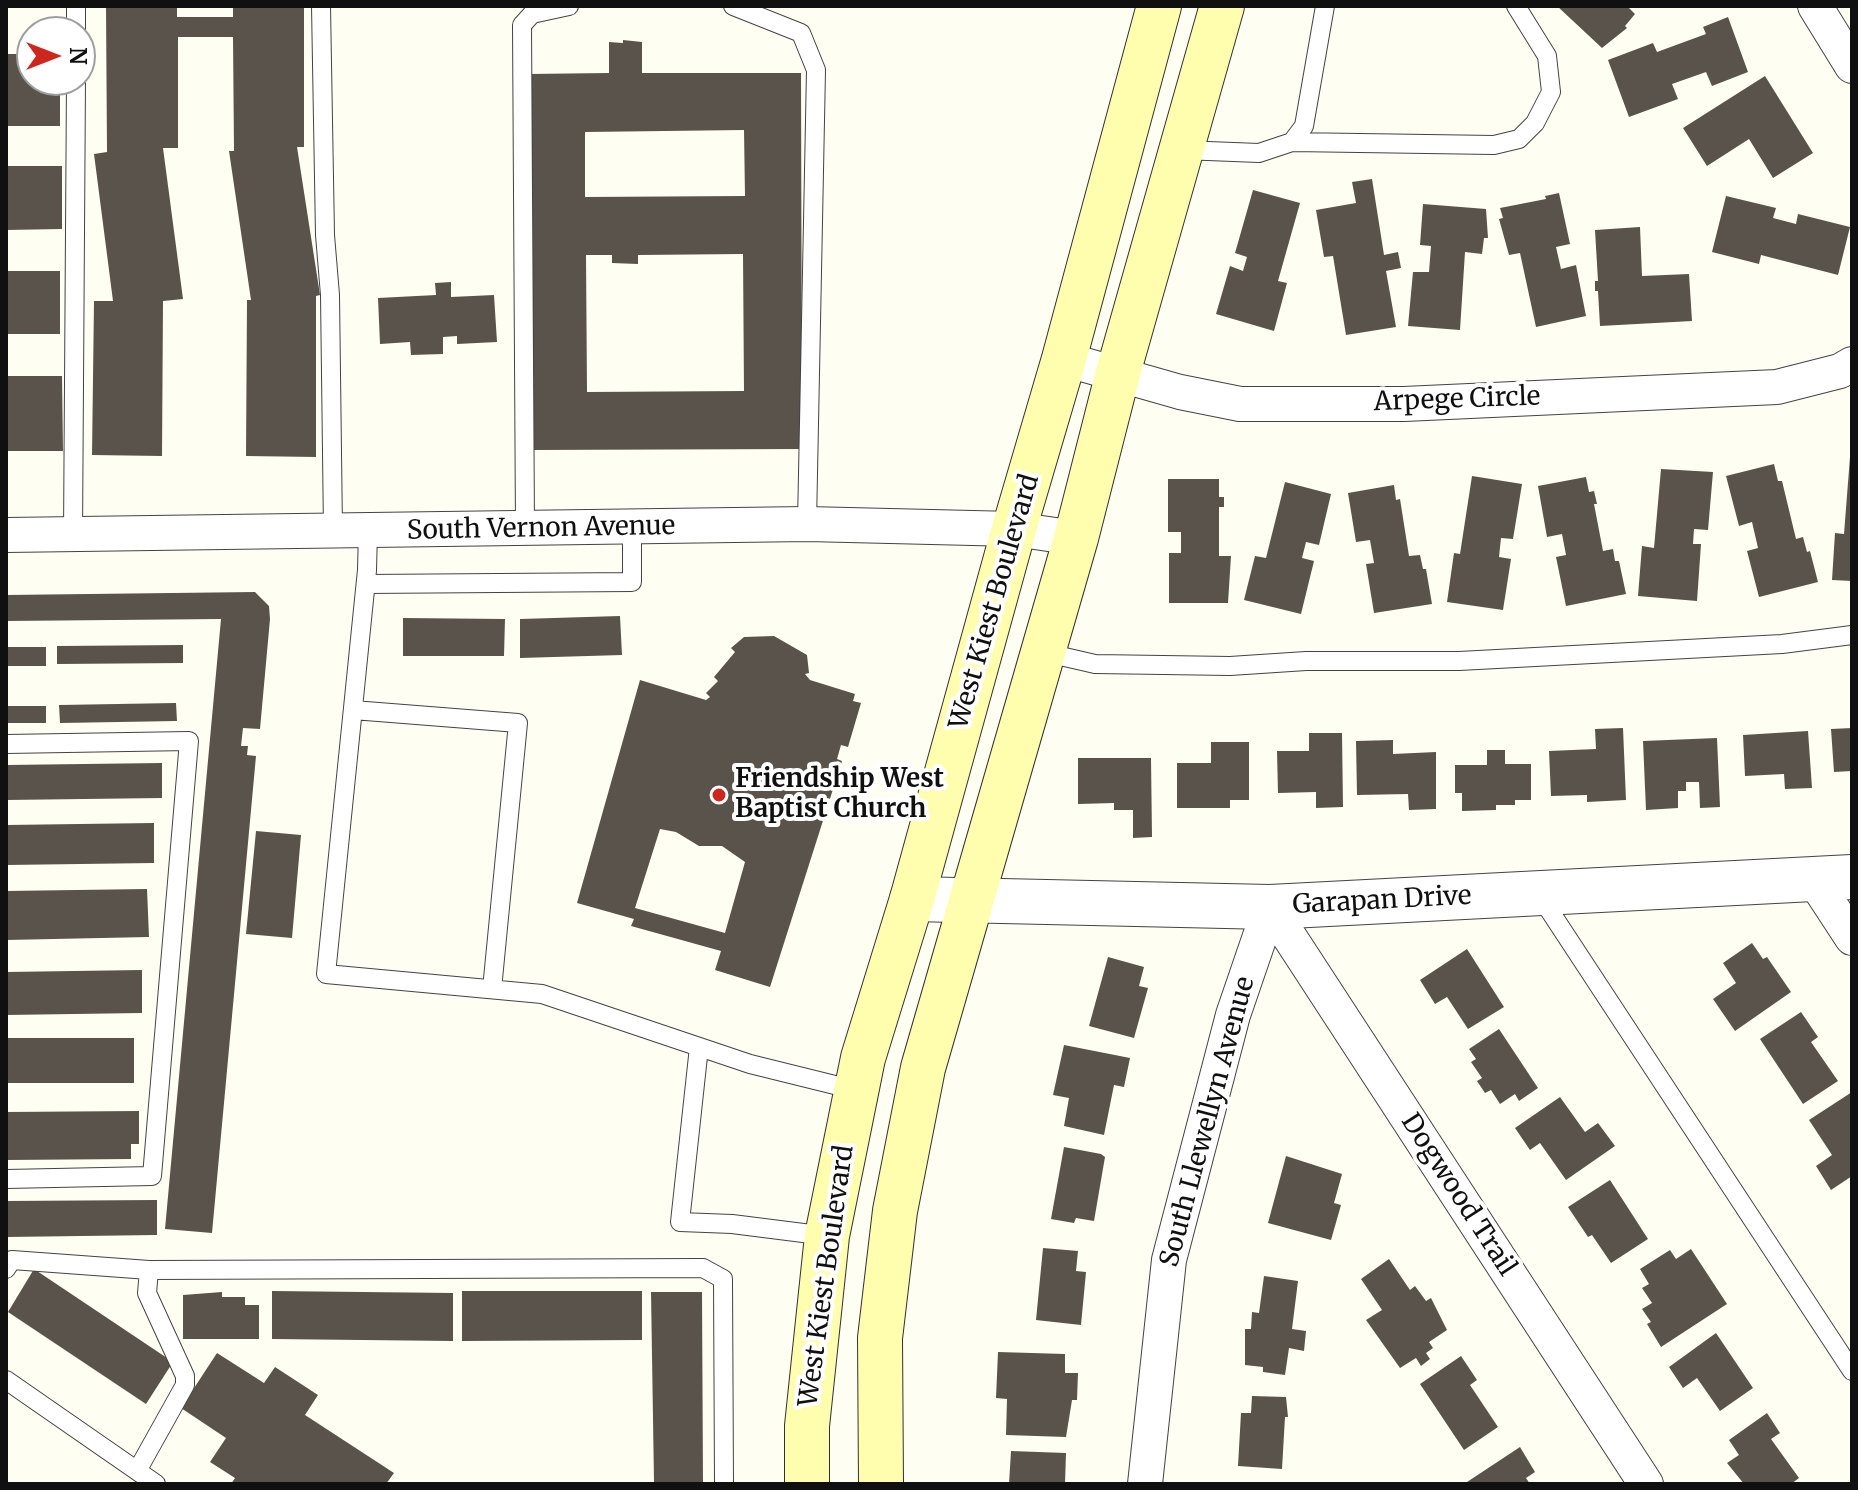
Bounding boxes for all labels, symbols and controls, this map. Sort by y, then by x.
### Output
north arrow [16,16,96,96]
text: N [64,47,92,65]
street label: Arpege Circle [1373,382,1541,418]
street label: West Kiest Boulevard [944,471,1046,733]
street label: South Vernon Avenue [407,511,675,547]
place label: Friendship West Baptist Church [735,764,944,826]
marker: Friendship West Baptist Church [710,786,728,804]
street label: Garapan Drive [1292,881,1472,921]
street label: South Llewellyn Avenue [1154,974,1262,1270]
street label: Dogwood Trail [1394,1108,1522,1282]
street label: West Kiest Boulevard [793,1143,861,1409]

